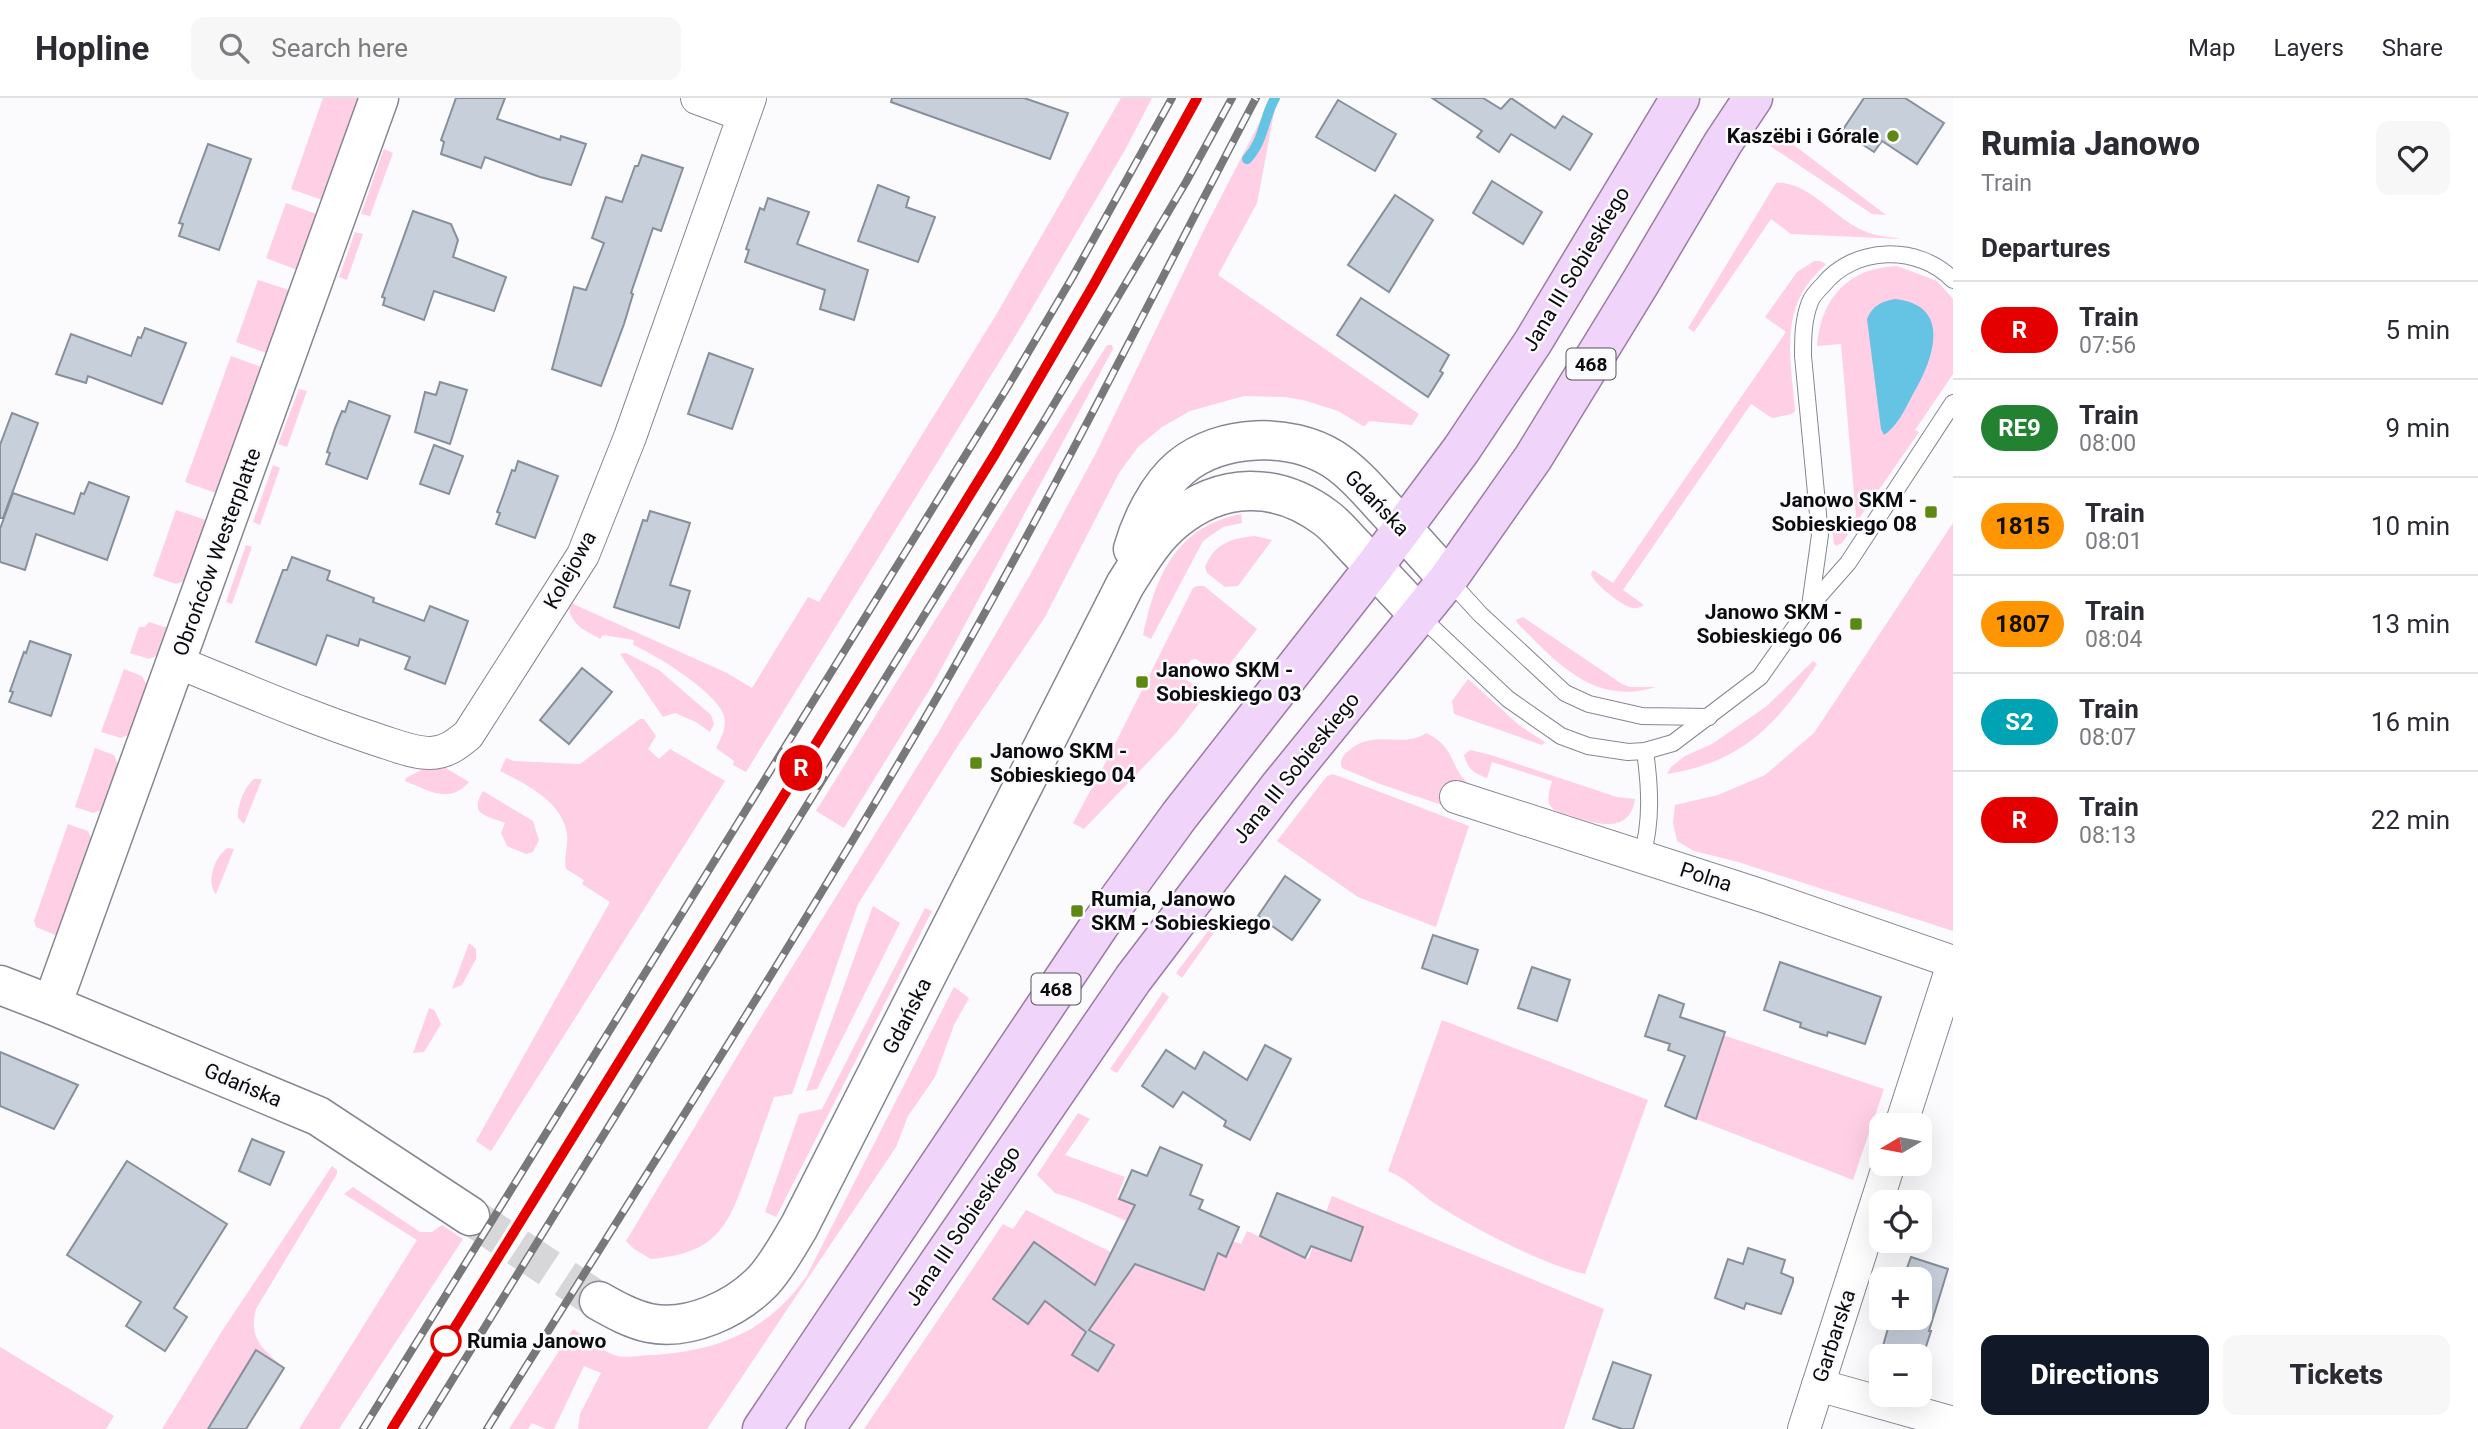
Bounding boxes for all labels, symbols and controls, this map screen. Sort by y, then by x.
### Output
search box [191,17,681,80]
text: Hopline [35,29,149,68]
icon: search [215,29,253,67]
text: Search here [271,33,408,63]
text: Map [2188,34,2236,62]
text: Layers [2274,34,2344,62]
text: Share [2382,34,2443,62]
button: heart [2376,121,2450,195]
place label: Kaszëbi i Górale [1727,124,1879,148]
text: Rumia Janowo [1981,124,2200,163]
marker: Kaszëbi i Górale [1885,128,1901,144]
text: Train [1981,170,2032,197]
street label: Jana III Sobieskiego [1517,182,1635,356]
text: Departures [1981,233,2111,263]
text: Train [2079,302,2139,332]
text: 5 min [2385,315,2450,345]
text: R [2012,316,2027,344]
text: 07:56 [2079,332,2136,359]
road number: 468 [1566,348,1616,380]
text: Train [2079,400,2139,430]
text: 9 min [2385,413,2450,443]
text: RE9 [1998,414,2041,442]
text: 08:00 [2079,430,2136,457]
street label: Obrońców Westerplatte [168,445,266,659]
street label: Gdańska [1340,465,1414,541]
place label: Janowo SKM - Sobieskiego 08 [1771,488,1917,536]
text: Train [2085,498,2145,528]
marker: Janowo SKM - Sobieskiego 08 [1923,504,1939,520]
text: 10 min [2371,511,2450,541]
text: 1815 [1995,512,2050,540]
street label: Kolejowa [539,527,601,613]
text: 08:01 [2085,528,2142,555]
text: Train [2085,596,2145,626]
place label: Janowo SKM - Sobieskiego 06 [1696,600,1842,648]
text: 13 min [2371,609,2450,639]
text: 1807 [1995,610,2050,638]
marker: Janowo SKM - Sobieskiego 06 [1848,616,1864,632]
text: 08:04 [2085,626,2142,653]
place label: Janowo SKM - Sobieskiego 03 [1156,658,1302,706]
marker: Janowo SKM - Sobieskiego 03 [1134,674,1150,690]
street label: Jana III Sobieskiego [1228,688,1364,848]
text: Train [2079,694,2139,724]
text: 16 min [2371,707,2450,737]
text: S2 [2005,708,2034,736]
text: 08:07 [2079,724,2136,751]
place label: Janowo SKM - Sobieskiego 04 [990,739,1136,787]
line badge: R [778,745,824,791]
text: R [793,754,809,782]
marker: Janowo SKM - Sobieskiego 04 [968,755,984,771]
text: Train [2079,792,2139,822]
text: 22 min [2371,805,2450,835]
text: R [2012,806,2027,834]
text: 08:13 [2079,822,2136,849]
street label: Polna [1677,857,1735,897]
place label: Rumia, Janowo SKM - Sobieskiego [1091,887,1271,935]
marker: Rumia, Janowo SKM - Sobieskiego [1069,903,1085,919]
street label: Gdańska [878,974,936,1058]
road number: 468 [1032,974,1080,1004]
street label: Gdańska [201,1058,285,1112]
north arrow [1869,1113,1932,1176]
map controls [1869,1113,1932,1407]
street label: Jana III Sobieskiego [901,1142,1025,1310]
button: locate [1869,1190,1932,1253]
button: + [1869,1267,1932,1330]
street label: Garbarska [1808,1287,1860,1385]
marker: Rumia Janowo [431,1326,461,1356]
place label: Rumia Janowo [467,1329,606,1353]
button: Directions [1981,1335,2209,1415]
button: Tickets [2223,1335,2450,1415]
button: − [1869,1344,1932,1407]

